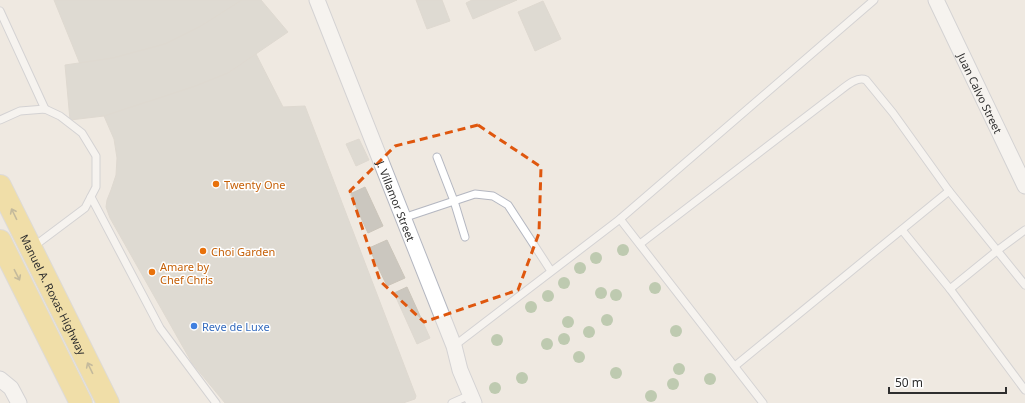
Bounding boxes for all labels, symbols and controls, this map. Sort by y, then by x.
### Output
street label: Juan Calvo Street [954,49,1006,136]
street label: J. Villamor Street [373,157,419,243]
place label: Twenty One [224,177,286,192]
marker: Twenty One [211,179,221,189]
one-way arrow [10,208,17,220]
street label: Manuel A. Roxas Highway [18,231,90,358]
place label: Choi Garden [211,244,275,259]
marker: Choi Garden [198,246,208,256]
place label: Amare by Chef Chris [160,259,213,287]
marker: Amare by Chef Chris [147,267,157,277]
one-way arrow [14,269,22,281]
place label: Reve de Luxe [202,319,270,334]
marker: Reve de Luxe [189,321,199,331]
one-way arrow [86,362,94,374]
scale bar [889,369,1006,395]
text: 50 m [895,374,923,391]

